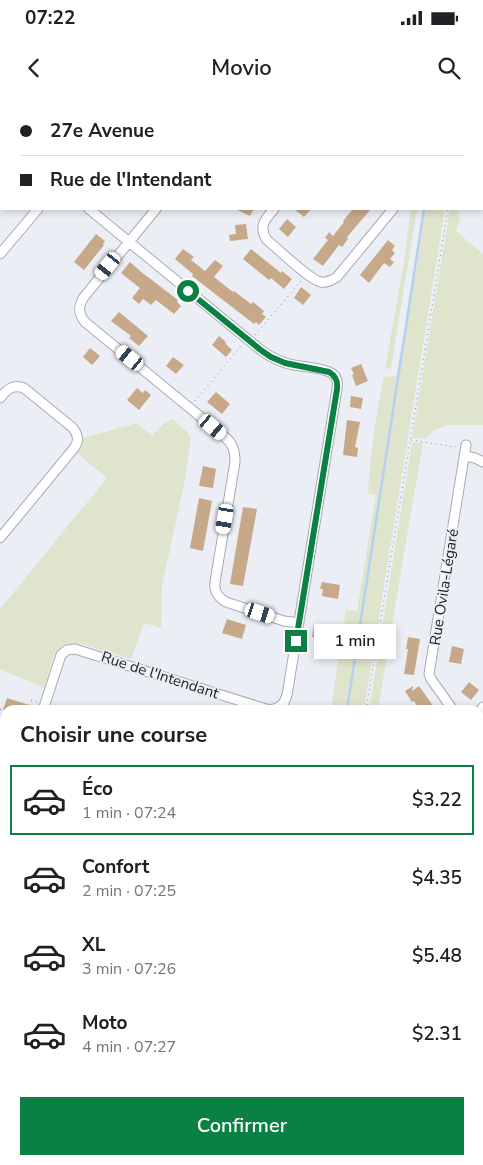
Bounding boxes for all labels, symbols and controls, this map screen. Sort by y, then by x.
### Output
text: 07:22 [25,5,75,31]
text: Movio [211,53,272,83]
icon: back [20,54,48,82]
icon: search [435,54,463,82]
text: 27e Avenue [50,118,154,144]
text: Rue de l'Intendant [50,167,211,193]
car [92,250,123,282]
route start [177,280,199,302]
car [113,343,146,373]
car [196,412,229,442]
car [215,503,234,535]
street label: Rue Ovila-Légaré [425,527,463,647]
car [243,601,276,625]
callout: 1 min [314,624,396,658]
route end [285,630,307,652]
text: 1 min [335,630,375,652]
street label: Rue de l'Intendant [99,647,222,704]
text: Choisir une course [20,720,207,750]
text: Éco [82,776,113,802]
icon: car [22,778,67,823]
text: $3.22 [412,787,462,813]
text: 1 min · 07:24 [82,802,176,824]
text: Confort [82,854,149,880]
icon: car [22,856,67,901]
text: $4.35 [412,865,462,891]
text: 2 min · 07:25 [82,880,176,902]
text: XL [82,932,105,958]
icon: car [22,934,67,979]
text: $5.48 [412,943,462,969]
text: 3 min · 07:26 [82,958,176,980]
text: Moto [82,1010,128,1036]
icon: car [22,1012,67,1057]
text: $2.31 [412,1021,462,1047]
text: 4 min · 07:27 [82,1036,176,1058]
button: Confirmer [20,1097,464,1155]

